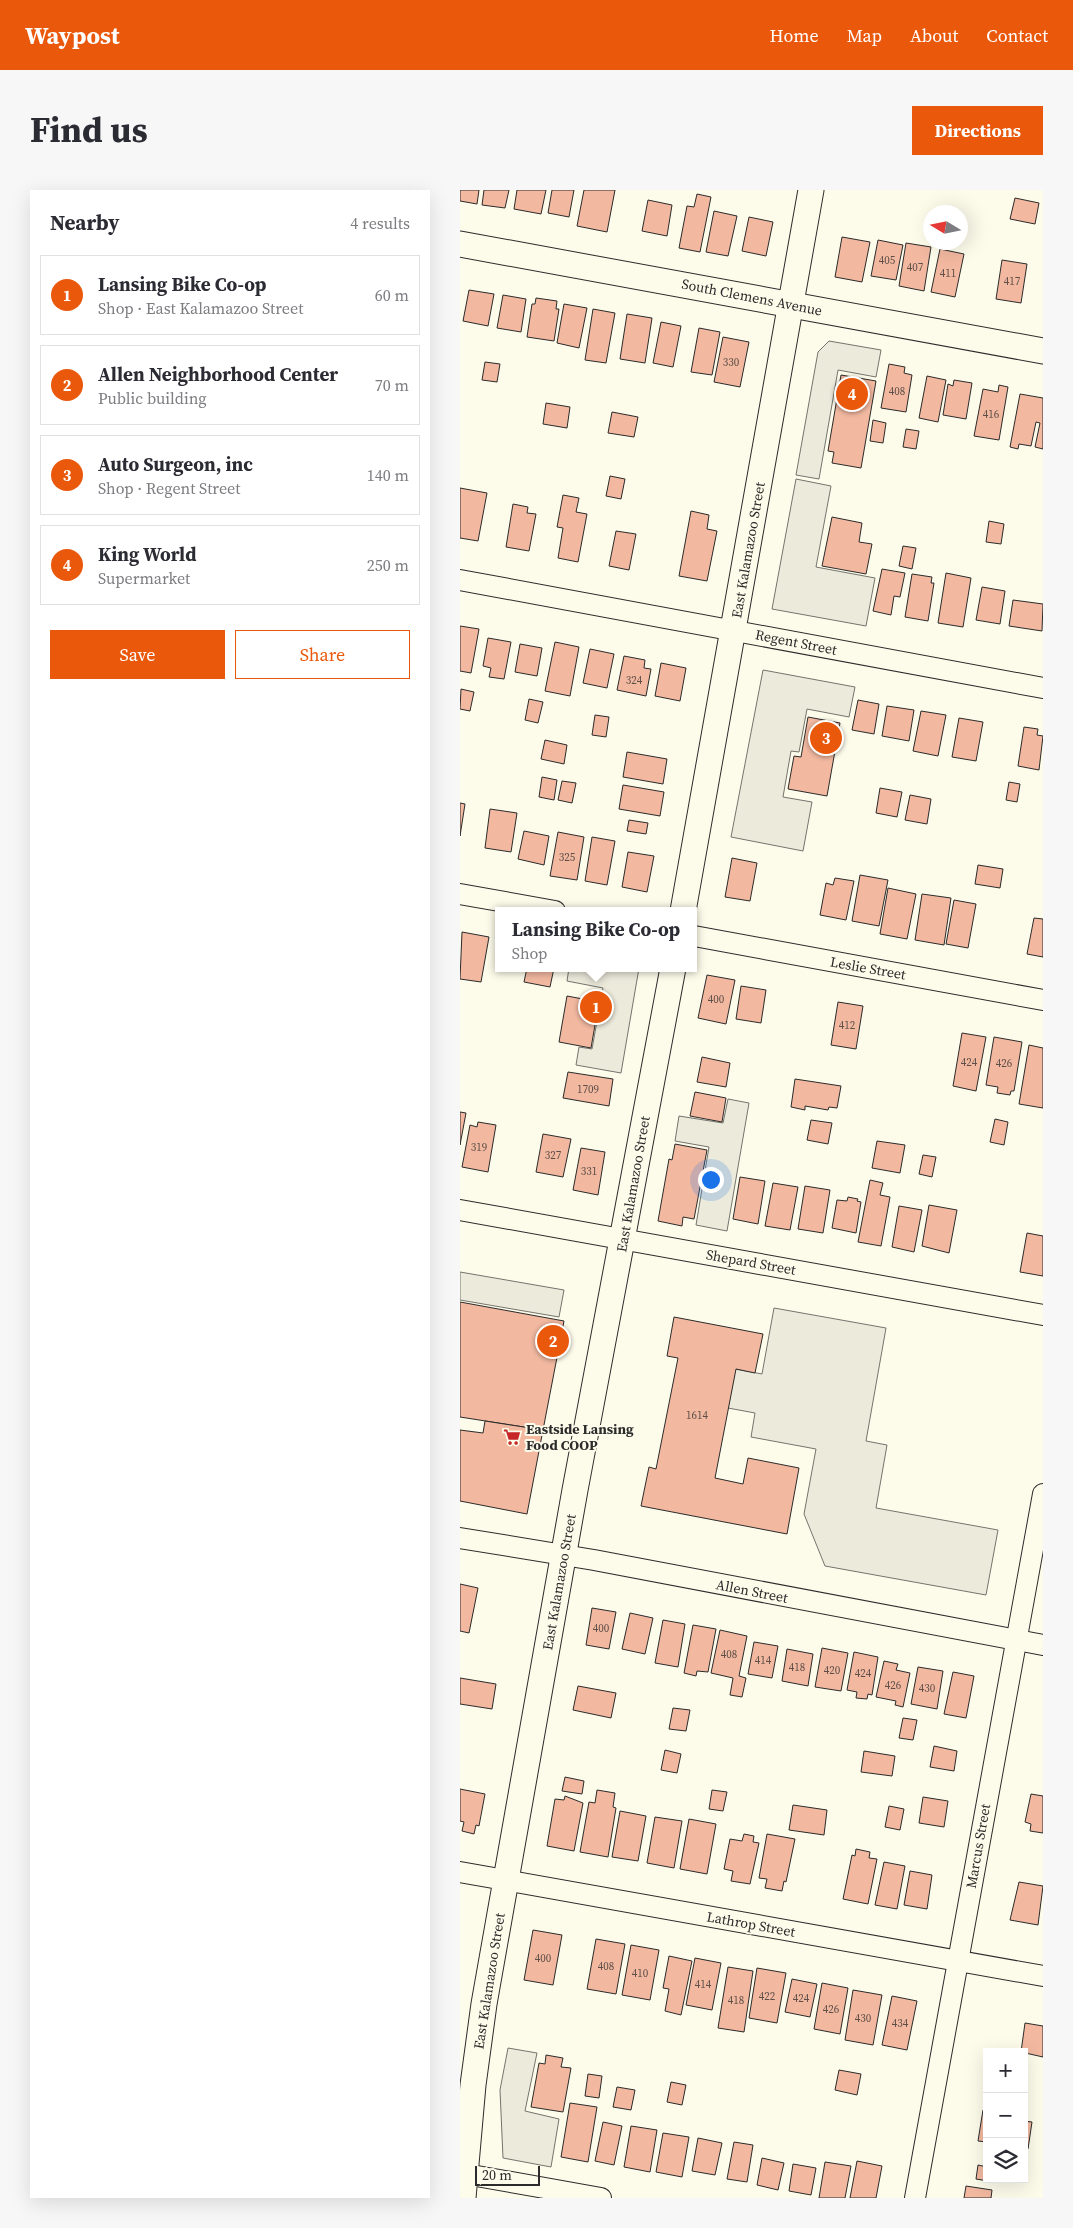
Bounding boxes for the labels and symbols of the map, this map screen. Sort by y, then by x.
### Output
north arrow [923,205,968,250]
house number: 405 [879,253,896,268]
house number: 407 [907,260,924,275]
house number: 411 [940,266,956,281]
street label: South Clemens Avenue [680,274,824,320]
house number: 417 [1004,274,1021,289]
house number: 330 [723,355,740,370]
pin: 4 [836,375,868,413]
house number: 408 [889,384,905,399]
house number: 416 [983,407,1000,422]
street label: East Kalamazoo Street [726,480,770,620]
street label: Regent Street [753,624,839,660]
house number: 324 [626,673,643,688]
pin: 3 [810,719,842,757]
house number: 325 [559,850,576,865]
street label: Leslie Street [829,952,908,985]
pin: 1 [580,988,612,1026]
house number: 400 [708,992,725,1007]
house number: 412 [839,1018,856,1033]
house number: 424 [961,1055,978,1070]
house number: 426 [996,1056,1013,1071]
house number: 1709 [577,1082,599,1097]
street label: East Kalamazoo Street [611,1114,655,1254]
house number: 319 [471,1140,487,1155]
house number: 327 [545,1148,562,1163]
house number: 331 [581,1164,597,1179]
your location [698,1167,724,1193]
street label: Shepard Street [705,1244,798,1280]
pin: 2 [537,1322,569,1360]
house number: 1614 [686,1408,708,1423]
place label: Eastside Lansing Food COOP [526,1419,634,1455]
supermarket icon: Eastside Lansing Food COOP [502,1427,522,1447]
street label: East Kalamazoo Street [537,1512,581,1652]
street label: Allen Street [714,1574,790,1608]
house number: 400 [593,1621,610,1636]
house number: 408 [721,1647,737,1662]
house number: 414 [755,1653,772,1668]
house number: 418 [789,1660,805,1675]
house number: 420 [824,1663,841,1678]
house number: 424 [855,1666,872,1681]
house number: 426 [885,1678,902,1693]
house number: 430 [919,1681,936,1696]
street label: Marcus Street [961,1802,995,1890]
street label: Lathrop Street [705,1906,797,1942]
street label: East Kalamazoo Street [468,1911,510,2051]
house number: 400 [535,1951,552,1966]
house number: 408 [598,1959,614,1974]
house number: 410 [632,1966,649,1981]
house number: 414 [695,1977,712,1992]
house number: 422 [759,1989,776,2004]
house number: 424 [793,1991,810,2006]
house number: 418 [728,1993,744,2008]
house number: 426 [823,2002,840,2017]
house number: 430 [855,2011,872,2026]
house number: 434 [892,2016,909,2031]
scale bar [475,2163,540,2186]

